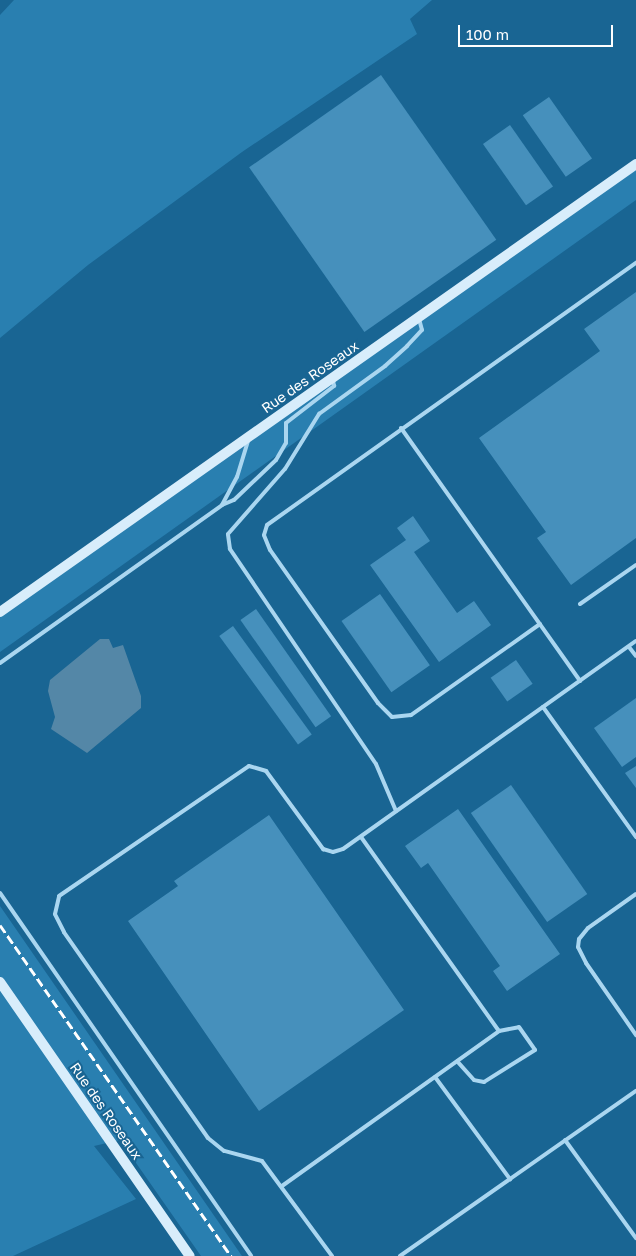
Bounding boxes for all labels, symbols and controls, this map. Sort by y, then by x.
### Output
scale bar [461,15,616,47]
text: 100 m [466,25,509,43]
street label: Rue des Roseaux [258,337,362,417]
street label: Rue des Roseaux [66,1059,146,1163]

